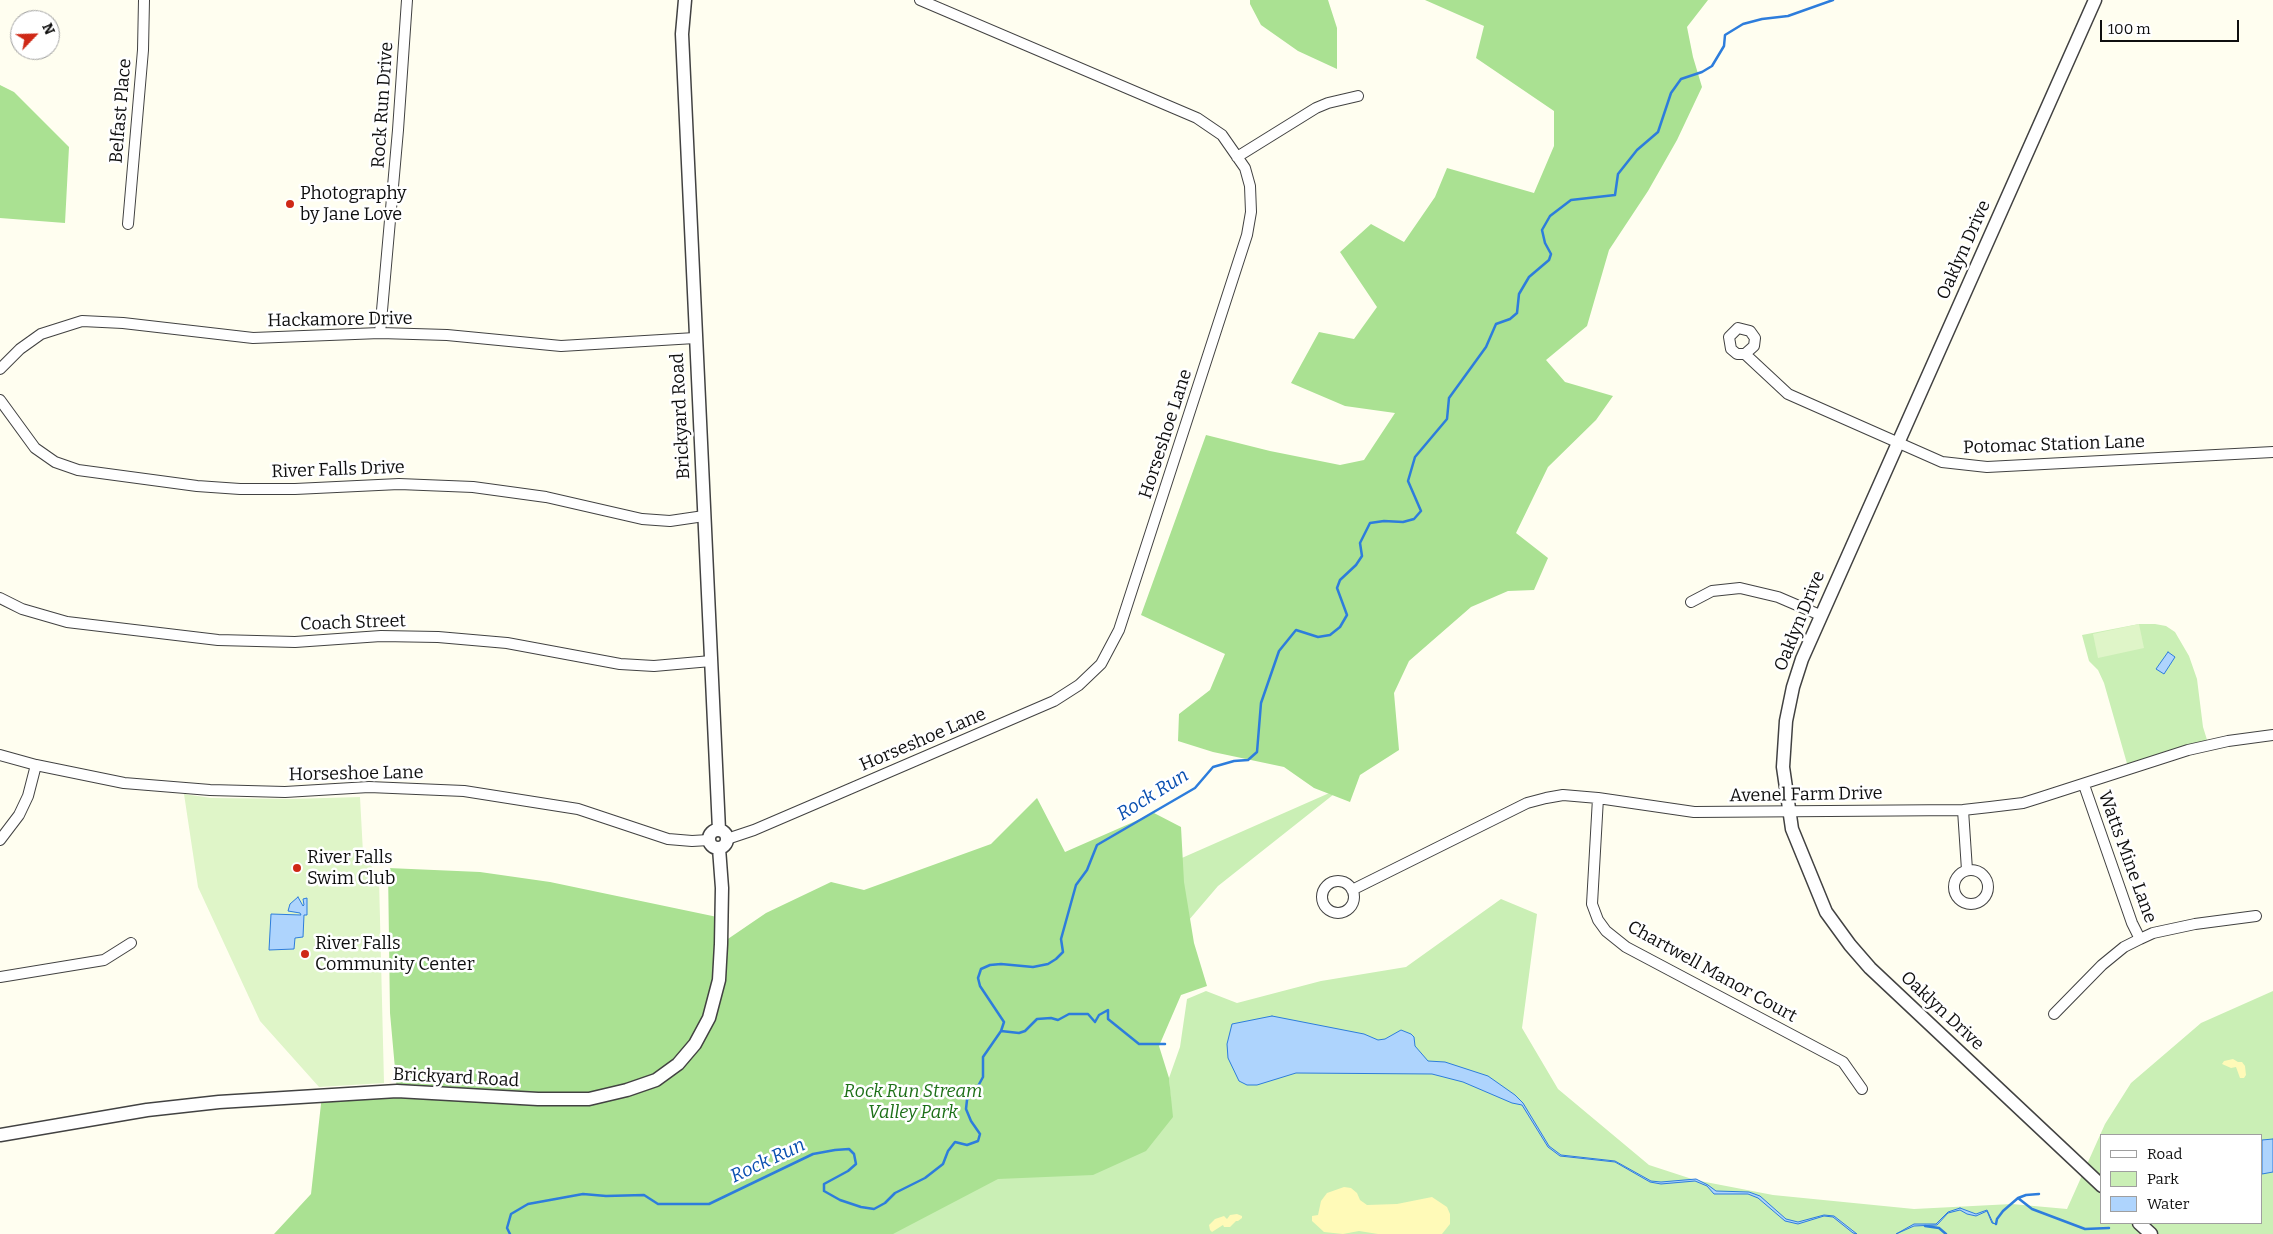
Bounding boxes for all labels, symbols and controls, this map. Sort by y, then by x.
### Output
north arrow [10,10,60,60]
scale bar [2103,10,2242,42]
text: 100 m [2108,20,2151,38]
text: N [38,21,58,37]
street label: Rock Run Drive [368,41,398,169]
street label: Belfast Place [106,58,136,164]
place label: Photography by Jane Love [300,183,407,225]
street label: Oaklyn Drive [1932,197,1996,303]
marker: Photography by Jane Love [284,198,296,210]
street label: Hackamore Drive [267,308,413,332]
street label: Brickyard Road [667,352,695,480]
street label: Horseshoe Lane [1135,366,1197,502]
street label: Potomac Station Lane [1963,431,2145,459]
street label: River Falls Drive [271,457,405,483]
street label: Oaklyn Drive [1770,568,1830,674]
street label: Coach Street [300,610,406,636]
street label: Horseshoe Lane [857,704,989,776]
street label: Horseshoe Lane [288,762,424,786]
water label: Rock Run [1113,764,1193,826]
street label: Avenel Farm Drive [1729,783,1883,807]
street label: Watts Mine Lane [2093,788,2161,926]
place label: River Falls Swim Club [307,847,395,890]
marker: River Falls Swim Club [291,862,303,874]
street label: Chartwell Manor Court [1624,916,1800,1028]
place label: River Falls Community Center [315,933,475,976]
marker: River Falls Community Center [299,948,311,960]
street label: Oaklyn Drive [1896,967,1988,1055]
street label: Brickyard Road [392,1064,520,1092]
park label: Rock Run Stream Valley Park [844,1081,982,1124]
water label: Rock Run [727,1134,809,1188]
legend [2100,1134,2263,1224]
text: Road [2147,1145,2182,1163]
text: Park [2147,1170,2179,1188]
text: Water [2147,1195,2189,1213]

